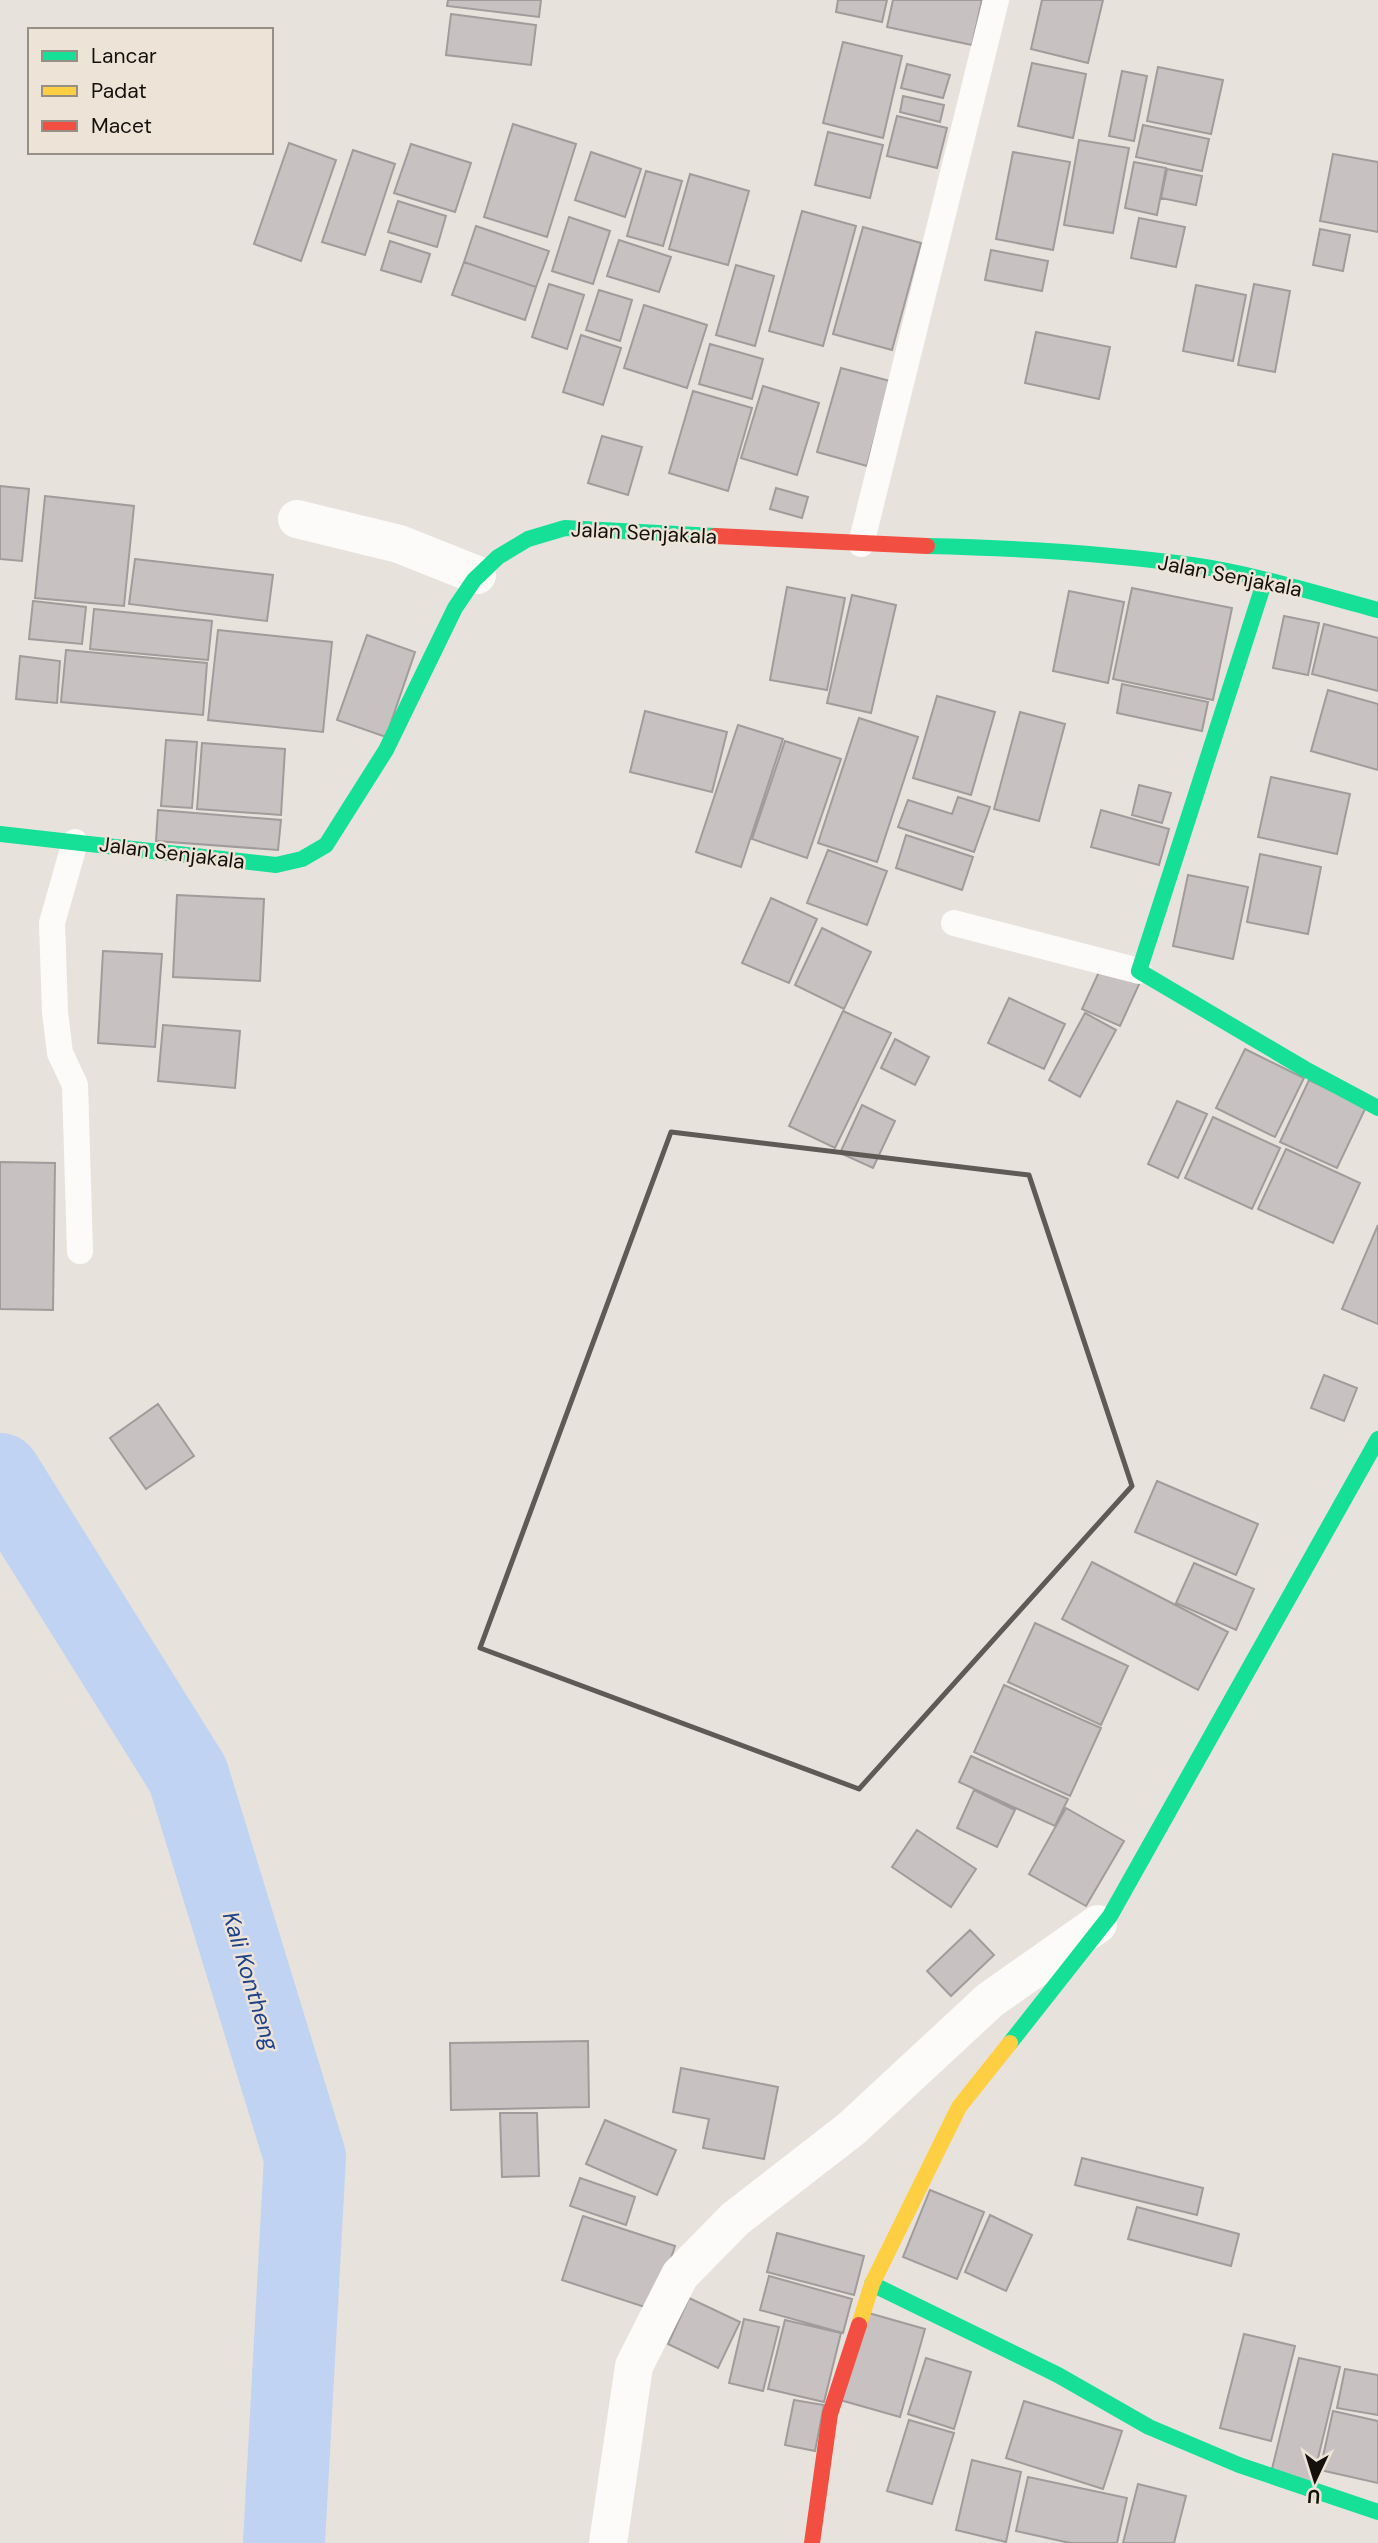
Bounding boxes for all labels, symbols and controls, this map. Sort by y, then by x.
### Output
legend [28,28,273,154]
text: Lancar [91,42,157,70]
text: Padat [91,77,147,105]
text: Macet [91,112,152,140]
street label: Jalan Senjakala [570,515,718,551]
street label: Jalan Senjakala [1155,548,1305,604]
street label: Jalan Senjakala [98,830,246,876]
water label: Kali Kontheng [216,1908,287,2055]
north arrow [1280,2445,1350,2515]
text: U [1306,2484,1321,2509]

